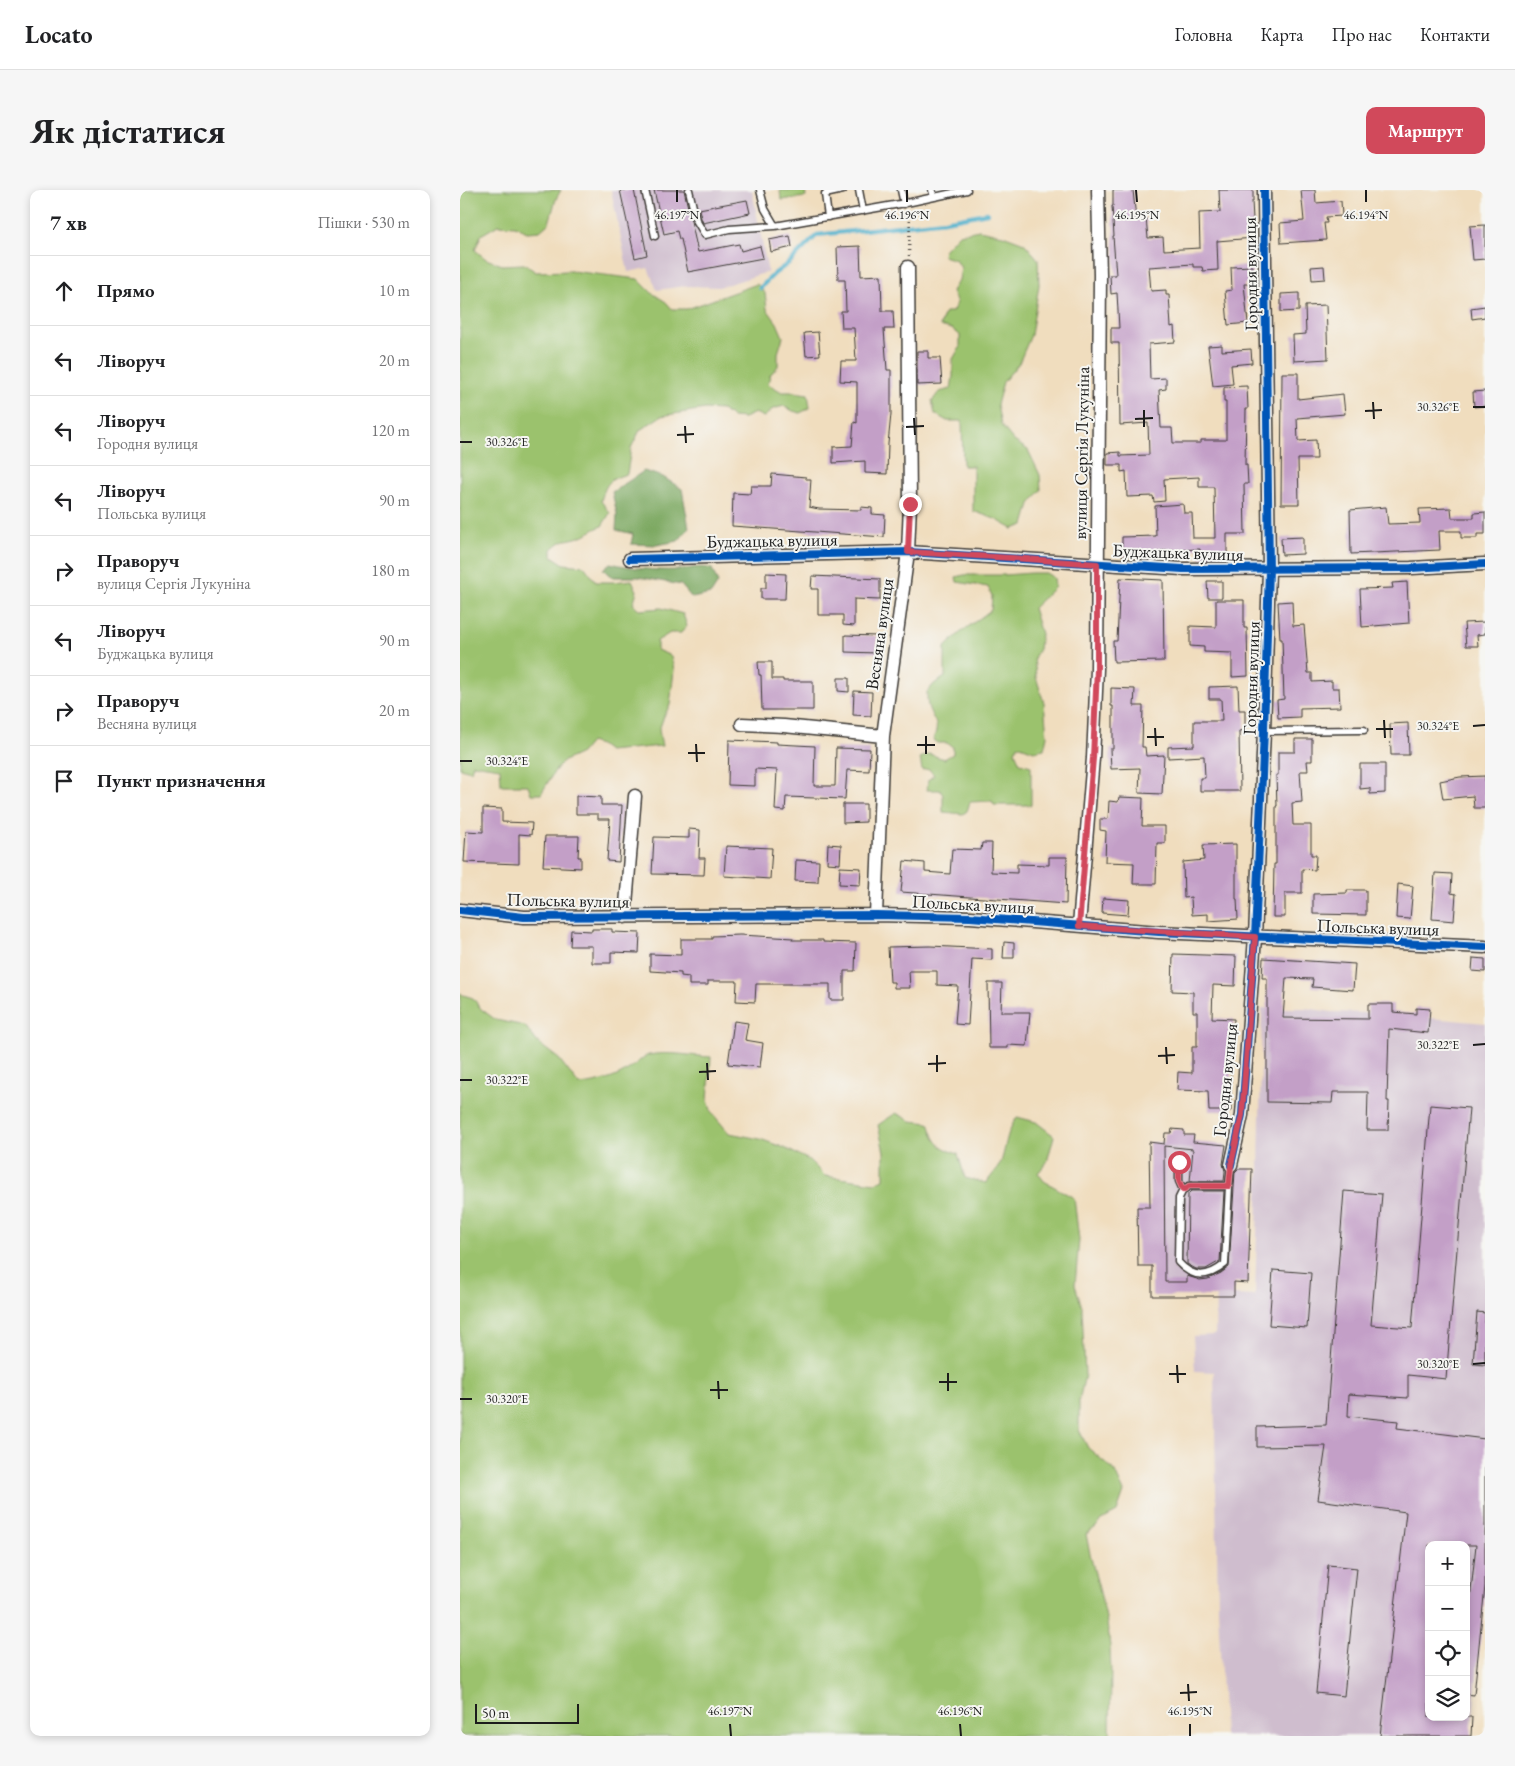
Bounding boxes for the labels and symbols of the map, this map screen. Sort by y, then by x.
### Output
text: 46.197°N [655,207,700,223]
text: 46.196°N [885,207,930,223]
text: 46.195°N [1115,207,1160,223]
text: 46.194°N [1344,207,1389,223]
street label: Городня вулиця [1238,217,1262,331]
street label: вулиця Сергія Лукуніна [1068,366,1094,540]
text: 30.326°E [1417,399,1459,415]
text: 30.326°E [486,434,528,450]
route end [899,493,922,516]
street label: Буджацька вулиця [706,527,838,553]
street label: Буджацька вулиця [1112,538,1244,566]
street label: Весняна вулиця [860,577,898,691]
street label: Городня вулиця [1238,621,1264,735]
text: 30.324°E [1417,718,1459,734]
text: 30.324°E [486,753,528,769]
street label: Польська вулиця [506,887,630,913]
street label: Польська вулиця [911,889,1035,919]
street label: Польська вулиця [1316,913,1440,941]
street label: Городня вулиця [1208,1022,1242,1138]
text: 30.322°E [1417,1037,1459,1053]
text: 30.322°E [486,1072,528,1088]
route start [1168,1151,1191,1174]
text: 30.320°E [1417,1356,1459,1372]
text: 30.320°E [486,1391,528,1407]
scale bar [475,1701,579,1724]
text: 46.197°N [708,1703,753,1719]
text: 46.196°N [938,1703,983,1719]
text: 46.195°N [1168,1703,1213,1719]

